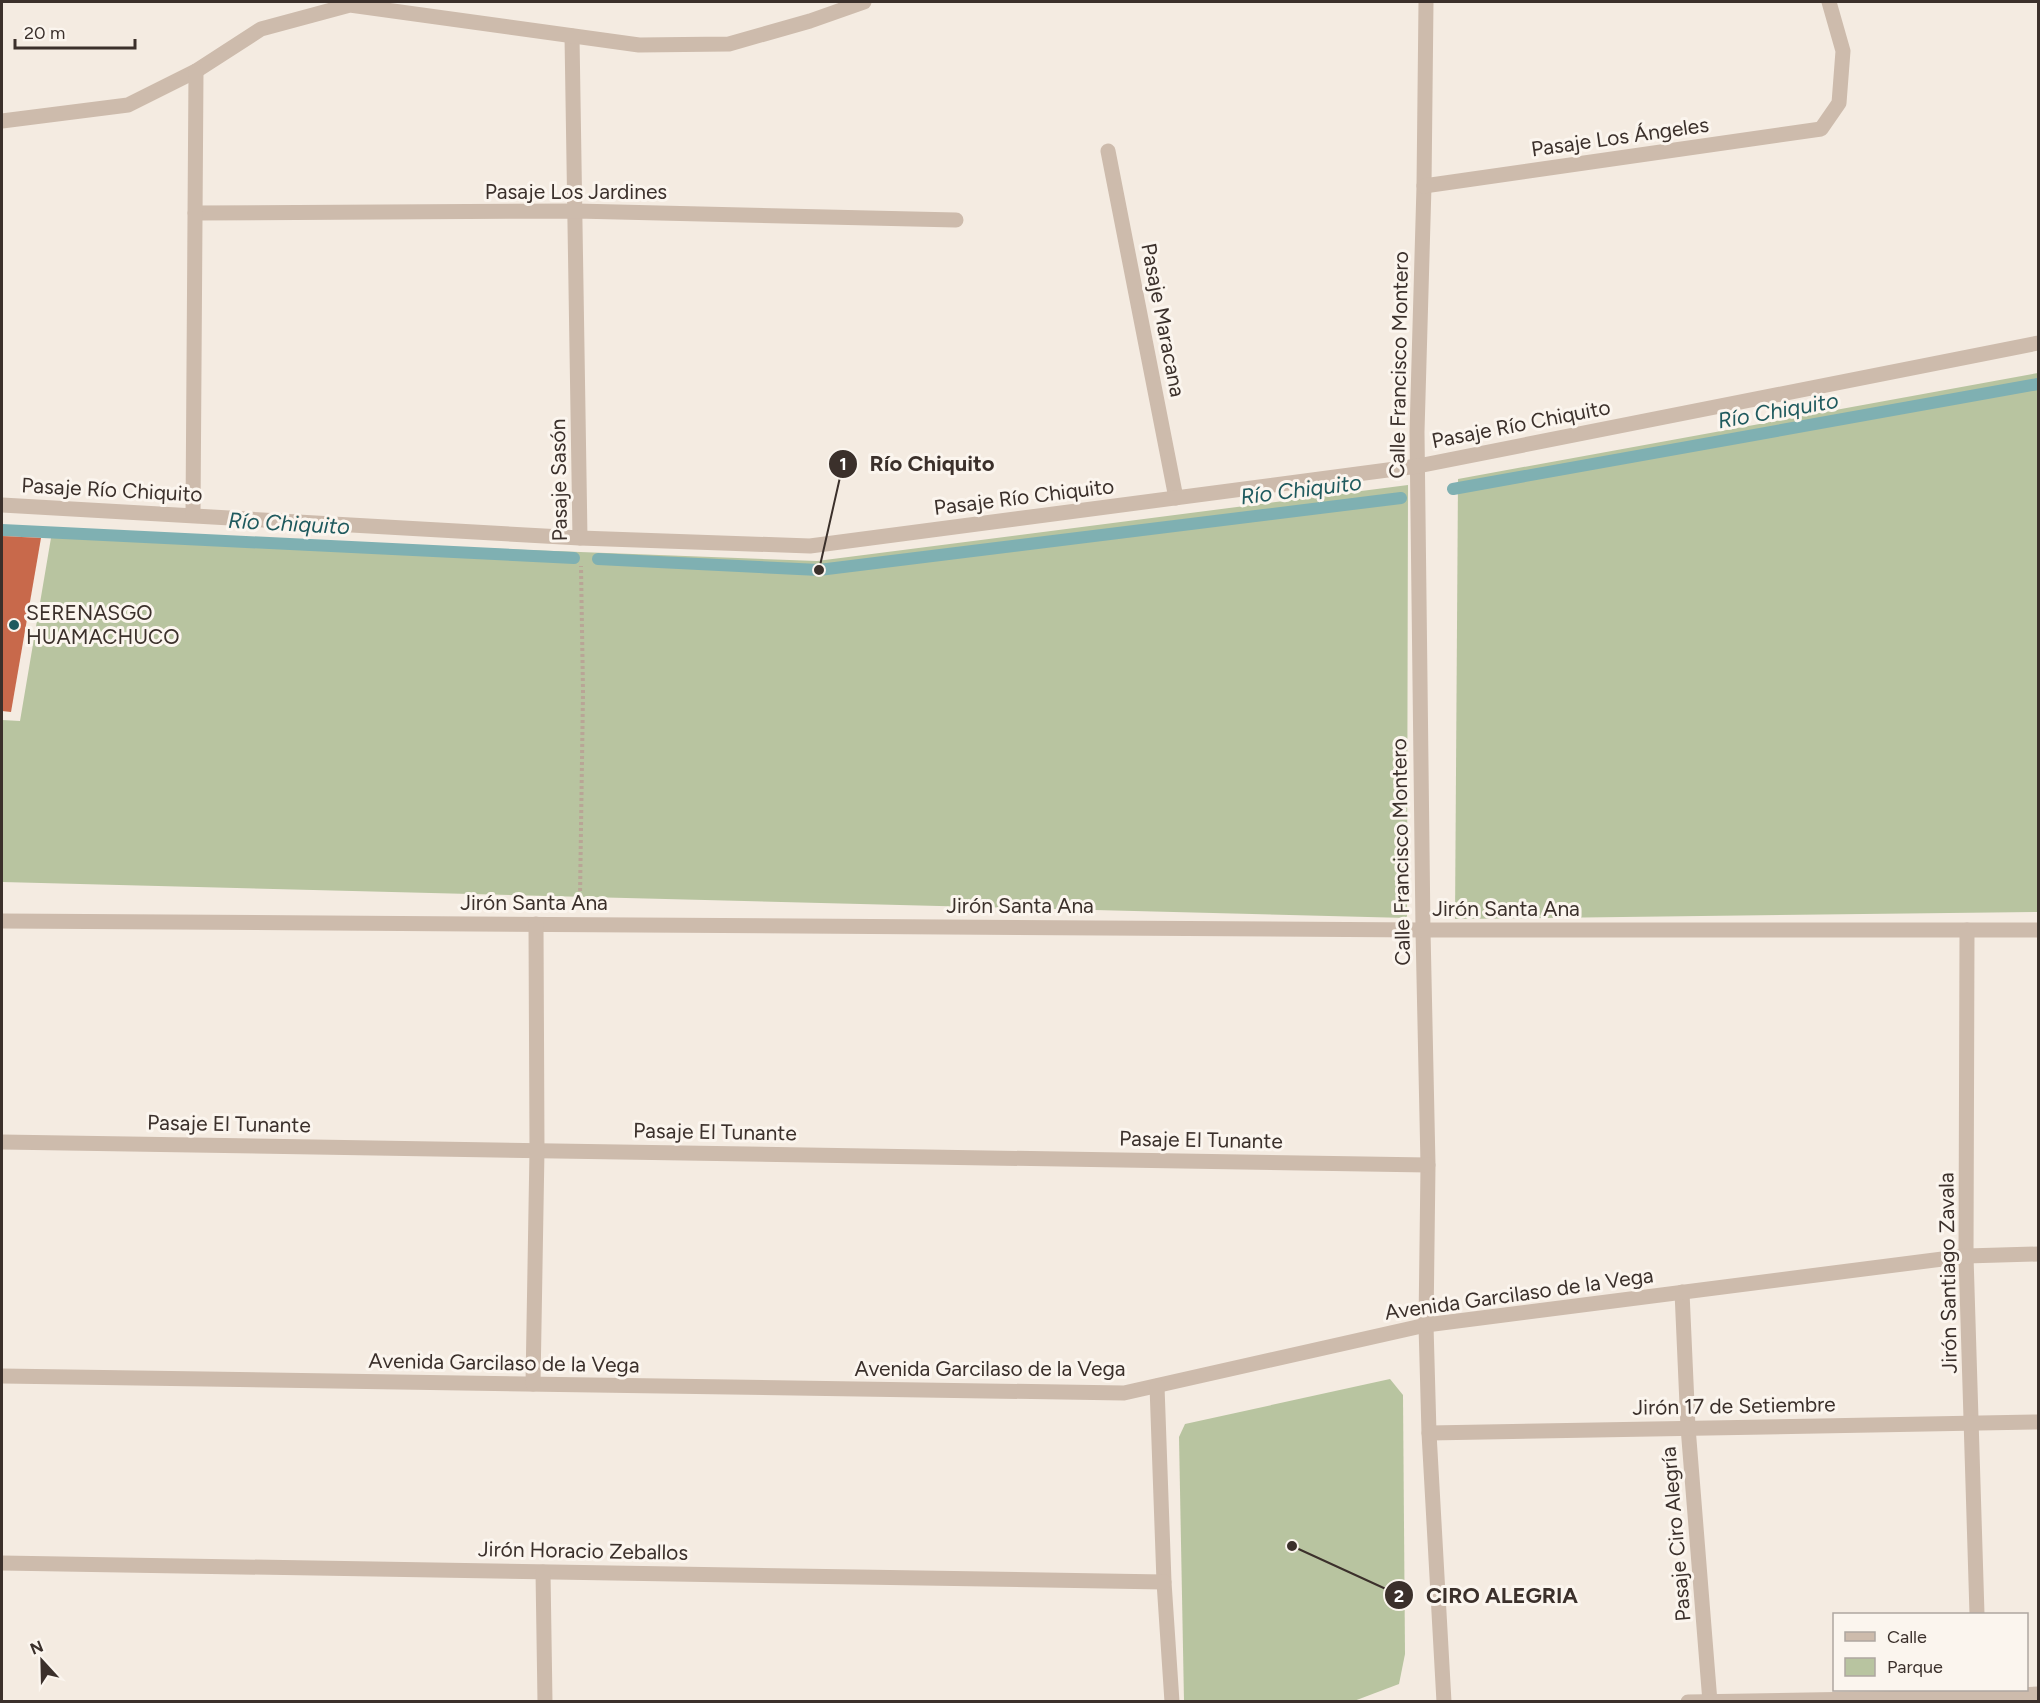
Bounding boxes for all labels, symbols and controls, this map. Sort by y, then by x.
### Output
scale bar [15,12,135,50]
text: 20 m [24,22,65,44]
street label: Pasaje Los Ángeles [1529,112,1710,161]
street label: Pasaje Los Jardines [485,179,667,204]
street label: Pasaje Maracana [1136,241,1191,399]
street label: Calle Francisco Montero [1384,251,1413,479]
water label: Río Chiquito [1716,387,1841,434]
street label: Pasaje Río Chiquito [1429,394,1612,453]
street label: Pasaje Sasón [545,418,572,542]
callout: Río Chiquito [828,444,1007,484]
text: Río Chiquito [870,450,995,477]
text: 1 [839,453,847,475]
water label: Río Chiquito [1239,469,1363,510]
street label: Pasaje Río Chiquito [21,472,203,507]
street label: Pasaje Río Chiquito [932,473,1115,520]
water label: Río Chiquito [227,507,351,540]
place label: SERENASGO HUAMACHUCO [26,600,180,649]
marker: SERENASGO HUAMACHUCO [7,618,21,632]
street label: Calle Francisco Montero [1386,738,1415,966]
street label: Jirón Santa Ana [460,890,608,915]
street label: Jirón Santa Ana [946,893,1094,918]
street label: Jirón Santa Ana [1432,896,1580,921]
street label: Pasaje El Tunante [147,1110,311,1137]
street label: Pasaje El Tunante [633,1118,797,1145]
street label: Pasaje El Tunante [1119,1126,1283,1153]
street label: Jirón Santiago Zavala [1933,1172,1962,1374]
street label: Avenida Garcilaso de la Vega [1383,1262,1655,1325]
street label: Avenida Garcilaso de la Vega [368,1348,640,1377]
street label: Avenida Garcilaso de la Vega [854,1356,1126,1381]
street label: Jirón 17 de Setiembre [1632,1391,1836,1420]
street label: Pasaje Ciro Alegría [1655,1446,1696,1622]
street label: Jirón Horacio Zeballos [478,1536,688,1565]
callout: CIRO ALEGRIA [1384,1575,1590,1615]
text: CIRO ALEGRIA [1426,1582,1578,1609]
text: 2 [1394,1585,1404,1607]
legend [1833,1613,2028,1691]
text: Calle [1887,1626,1927,1648]
north arrow [12,1631,72,1691]
text: N [27,1636,46,1659]
text: Parque [1887,1656,1943,1678]

